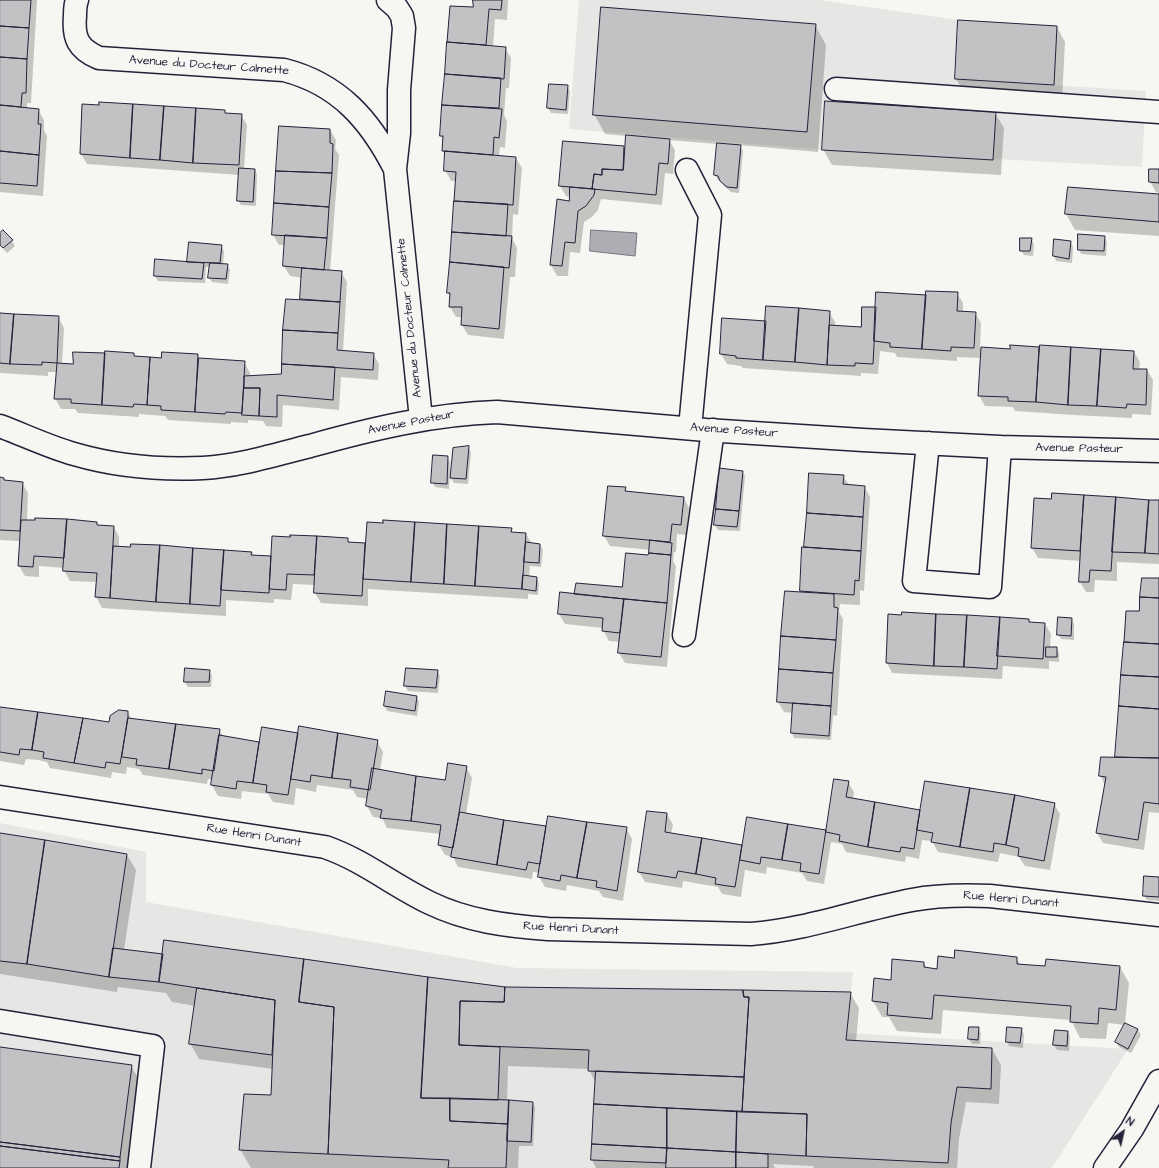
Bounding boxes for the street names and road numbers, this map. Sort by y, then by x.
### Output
street label: Avenue du Docteur Calmette [129,53,289,79]
street label: Avenue du Docteur Calmette [394,238,426,398]
street label: Avenue Pasteur [367,408,455,438]
street label: Avenue Pasteur [690,421,778,441]
street label: Avenue Pasteur [1035,441,1123,457]
street label: Rue Henri Dunant [206,821,302,851]
street label: Rue Henri Dunant [963,889,1059,911]
street label: Rue Henri Dunant [523,919,619,939]

